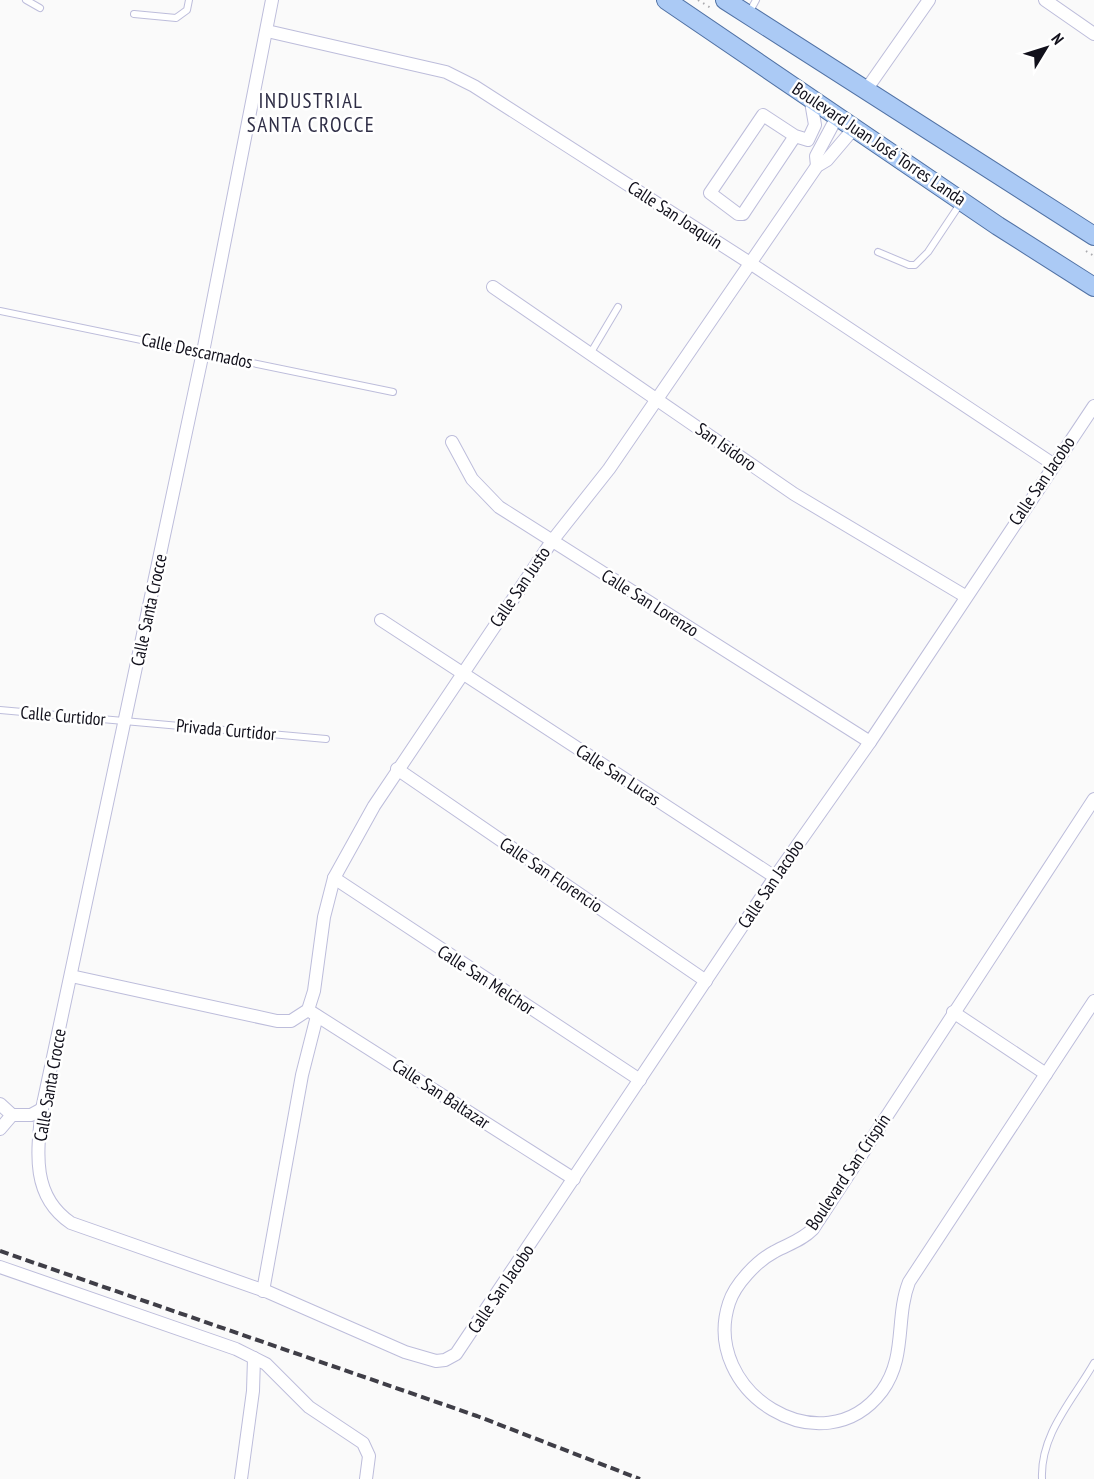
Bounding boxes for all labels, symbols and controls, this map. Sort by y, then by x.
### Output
north arrow [1016,18,1076,78]
text: N [1047,29,1068,48]
street label: Boulevard Juan José Torres Landa [788,77,971,210]
district label: INDUSTRIAL SANTA CROCCE [247,87,375,138]
street label: Calle San Joaquín [624,175,727,254]
street label: Calle Descarnados [139,328,255,374]
street label: San Isidoro [691,417,761,476]
street label: Calle San Jacobo [1003,432,1080,530]
street label: Calle San Justo [484,542,555,631]
street label: Calle Santa Crocce [125,552,172,668]
street label: Calle San Lorenzo [597,564,703,642]
street label: Calle Curtidor [20,700,107,731]
street label: Privada Curtidor [175,714,277,745]
street label: Calle San Lucas [572,739,665,810]
street label: Calle San Florencio [495,832,607,918]
street label: Calle San Jacobo [732,835,809,933]
street label: Calle San Melchor [433,940,539,1020]
street label: Calle Santa Crocce [28,1027,71,1143]
street label: Calle San Baltazar [388,1053,495,1134]
street label: Boulevard San Crispín [800,1109,895,1234]
street label: Calle San Jacobo [462,1240,539,1338]

